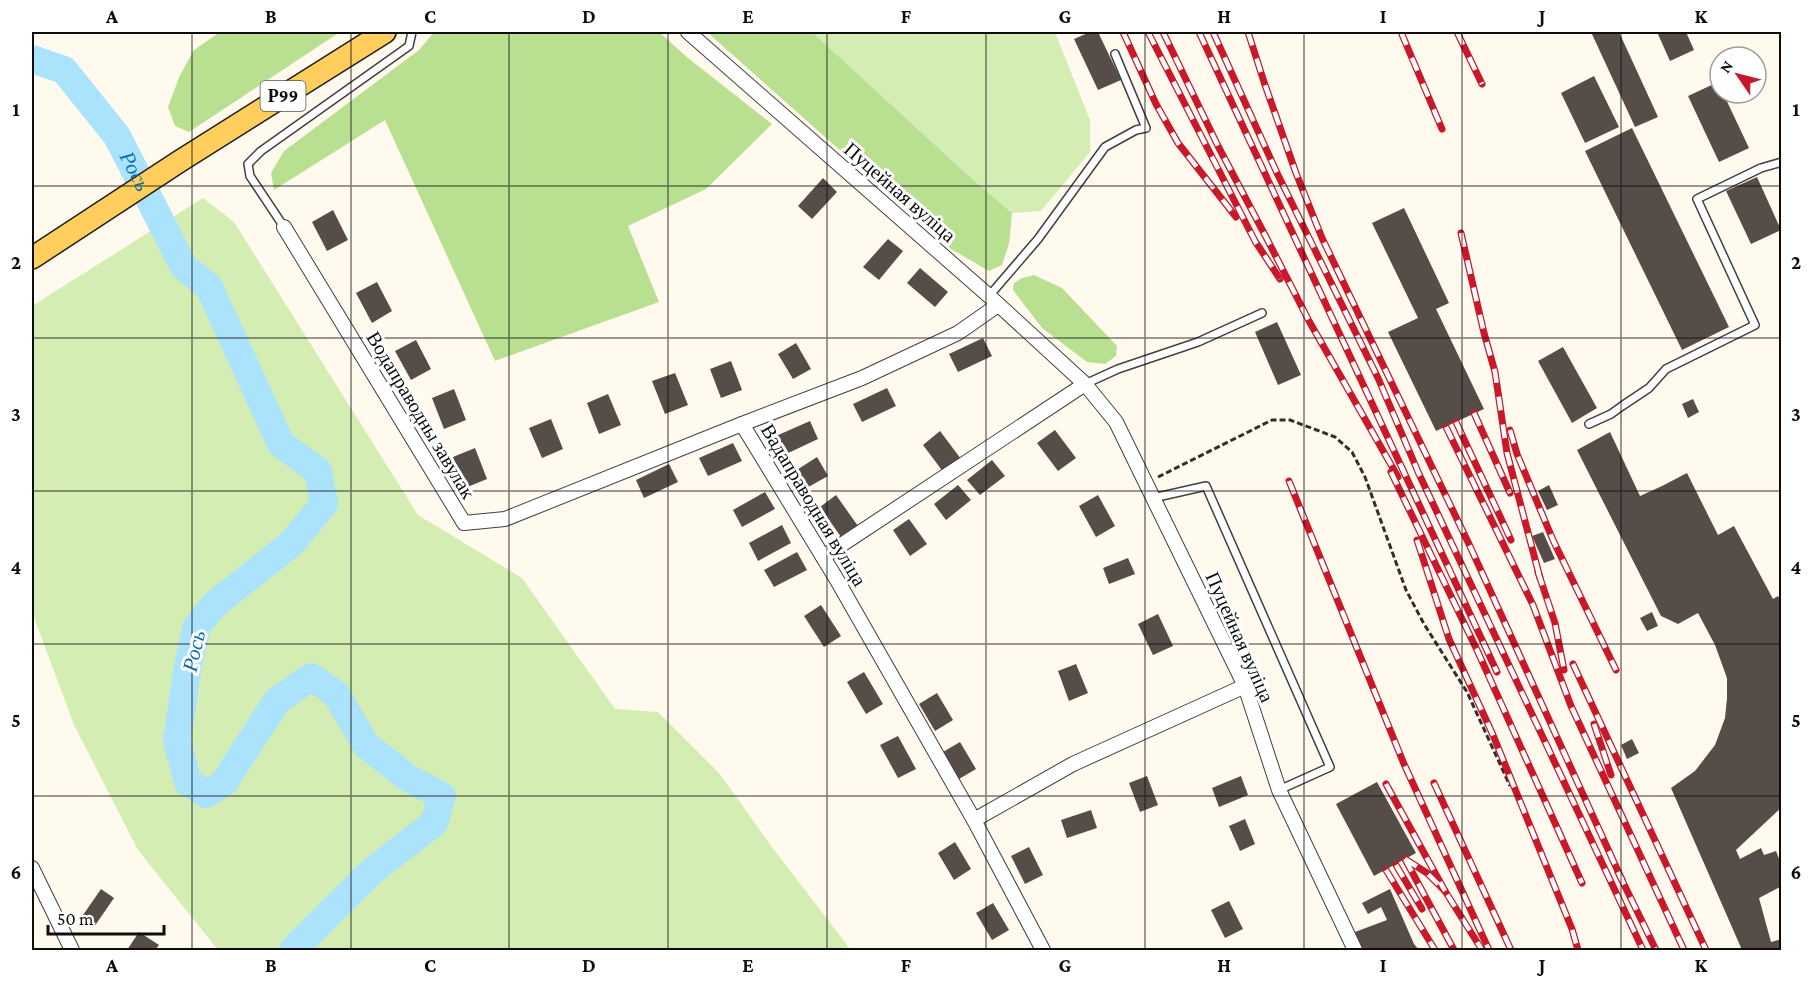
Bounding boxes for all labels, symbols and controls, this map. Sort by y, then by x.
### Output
text: A [105,5,119,27]
text: B [265,5,277,27]
text: C [424,5,436,27]
text: D [582,5,596,27]
text: E [742,5,754,27]
text: F [901,5,912,27]
text: G [1059,5,1072,27]
text: H [1217,5,1231,27]
text: I [1380,5,1387,27]
text: J [1537,5,1546,27]
text: K [1695,5,1709,27]
north arrow [1708,45,1768,105]
text: N [1716,57,1736,76]
road number: Р99 [260,81,306,111]
text: 1 [12,98,20,120]
text: 1 [1792,98,1800,120]
street label: Пуцейная вуліца [839,138,960,247]
water label: Рось [114,146,155,195]
text: 2 [11,251,21,273]
text: 2 [1791,251,1801,273]
street label: Водаправодны завулак [361,327,480,503]
text: 3 [11,403,21,425]
text: 3 [1791,403,1801,425]
street label: Вадаправодная вуліца [756,420,871,591]
text: 4 [11,556,22,578]
text: 4 [1791,556,1802,578]
street label: Пуцейная вуліца [1201,568,1279,706]
water label: Рось [177,628,210,675]
text: 5 [11,709,21,731]
text: 5 [1791,709,1801,731]
text: 6 [11,861,21,883]
text: 6 [1791,861,1801,883]
scale bar [48,898,164,936]
text: 50 m [57,909,94,929]
text: A [105,954,119,976]
text: B [265,954,277,976]
text: C [424,954,436,976]
text: D [582,954,596,976]
text: E [742,954,754,976]
text: F [901,954,912,976]
text: G [1059,954,1072,976]
text: H [1217,954,1231,976]
text: I [1380,954,1387,976]
text: J [1537,954,1546,976]
text: K [1695,954,1709,976]

